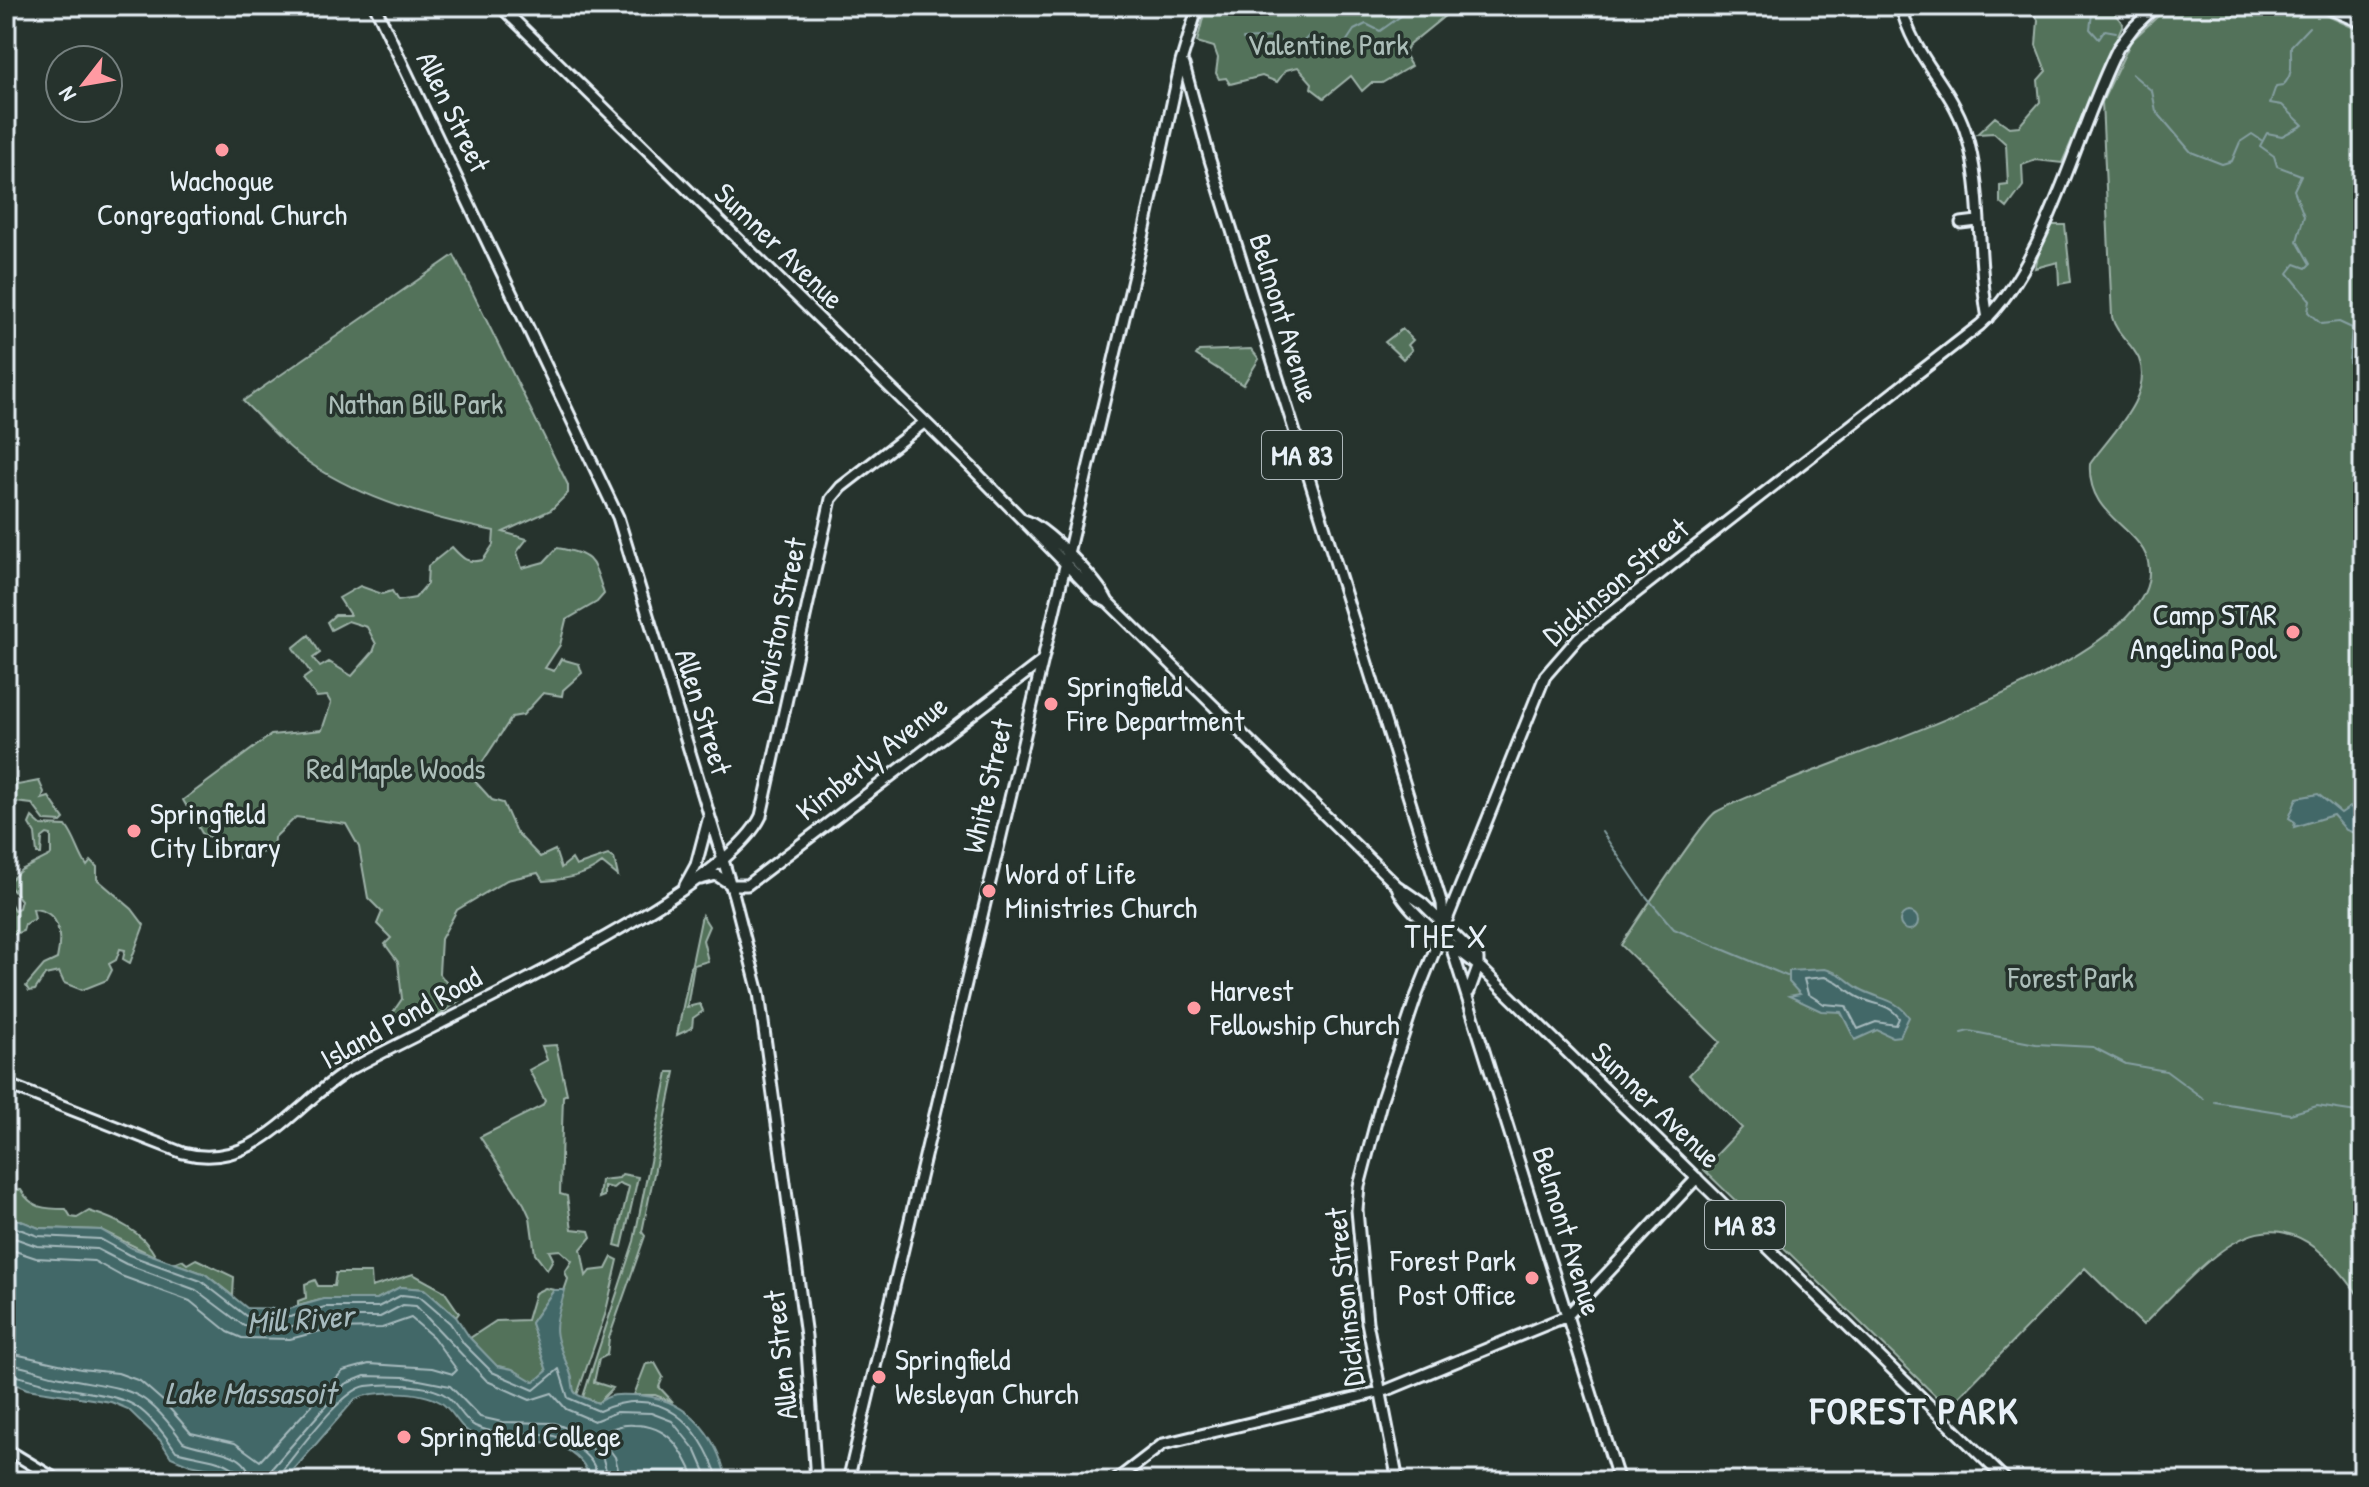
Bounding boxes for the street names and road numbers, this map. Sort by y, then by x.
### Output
street label: Allen Street [407,44,501,179]
street label: Sumner Avenue [706,173,853,317]
street label: Belmont Avenue [1240,228,1330,407]
road number: MA 83 [1262,431,1342,479]
street label: Dickinson Street [1534,508,1697,654]
street label: Daviston Street [741,533,815,708]
street label: Allen Street [666,644,742,780]
street label: Kimberly Avenue [787,685,956,829]
street label: White Street [952,714,1022,857]
street label: Island Pond Road [313,956,488,1078]
street label: Sumner Avenue [1583,1032,1730,1176]
street label: Belmont Avenue [1523,1141,1613,1320]
road number: MA 83 [1705,1201,1785,1249]
street label: Dickinson Street [1315,1205,1373,1388]
street label: Allen Street [753,1288,807,1422]

